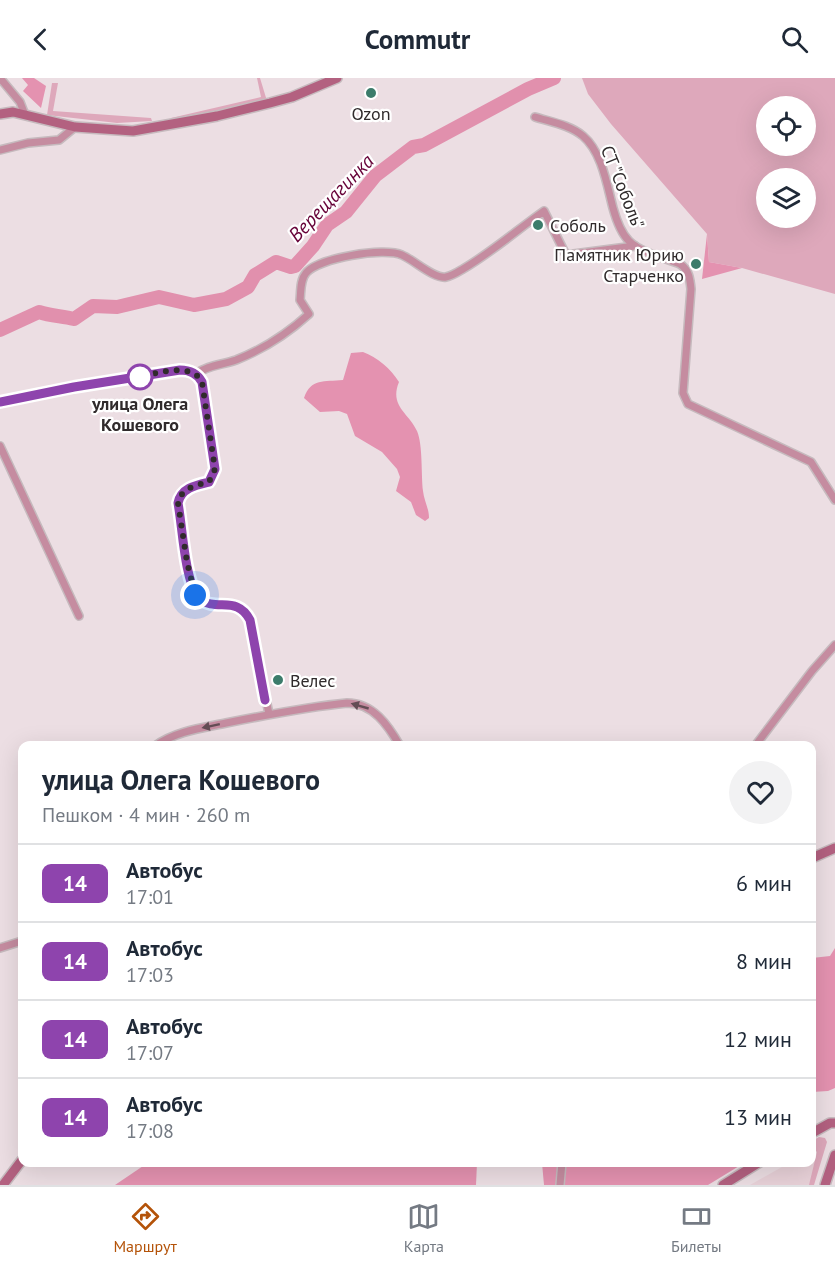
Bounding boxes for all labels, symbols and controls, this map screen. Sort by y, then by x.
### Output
text: Commutr [365,22,470,56]
icon: back [24,23,57,56]
icon: search [778,23,811,56]
marker: Ozon [364,86,378,100]
map controls [756,96,816,228]
button: locate [756,96,816,156]
place label: Ozon [351,102,391,125]
street label: СТ "Соболь" [596,142,650,232]
water label: Верещагинка [283,148,380,247]
button: layers [756,168,816,228]
place label: Соболь [550,214,606,237]
marker: Соболь [531,218,545,232]
place label: Памятник Юрию Старченко [554,243,684,287]
marker: Памятник Юрию Старченко [689,257,703,271]
marker: улица Олега Кошевого [127,364,153,390]
place label: улица Олега Кошевого [91,392,188,436]
your location [180,580,210,610]
place label: Велес [290,669,335,692]
marker: Велес [271,673,285,687]
one-way arrow [351,700,369,710]
one-way arrow [202,722,221,731]
text: улица Олега Кошевого [42,761,320,798]
button: heart [729,761,792,824]
text: Пешком · 4 мин · 260 m [42,802,250,828]
text: Автобус [126,856,203,884]
text: 6 мин [736,869,792,897]
text: 14 [63,870,87,897]
text: 17:01 [126,884,174,910]
text: Автобус [126,934,203,962]
text: 8 мин [736,947,792,975]
text: 14 [63,948,87,975]
text: 17:03 [126,962,174,988]
text: Автобус [126,1012,203,1040]
text: 12 мин [724,1025,792,1053]
text: 14 [63,1026,87,1053]
text: 17:07 [126,1040,174,1066]
text: Автобус [126,1090,203,1118]
text: 13 мин [724,1103,792,1131]
text: 14 [63,1104,87,1131]
text: 17:08 [126,1118,174,1144]
tab: Маршрут [113,1200,177,1256]
tab: Карта [404,1200,444,1256]
tab: Билеты [671,1200,722,1256]

